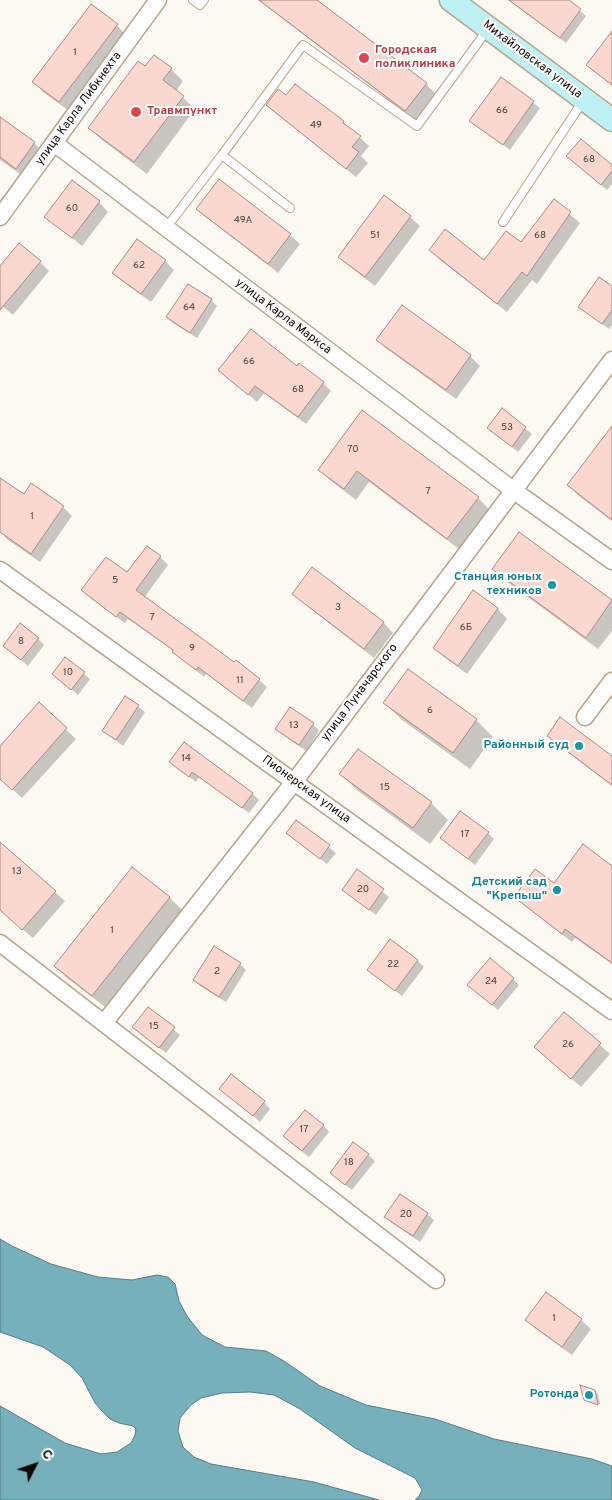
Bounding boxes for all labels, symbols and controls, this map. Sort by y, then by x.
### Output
street label: Михайловская улица [479,18,585,102]
place label: Городская поликлиника [375,44,455,72]
house number: 1 [73,47,77,59]
street label: улица Карла Либкнехта [33,49,125,169]
marker: Городская поликлиника [357,51,371,65]
marker: Травмпункт [129,105,143,119]
place label: Травмпункт [147,105,217,119]
house number: 66 [496,105,508,117]
house number: 49 [310,120,322,132]
house number: 68 [583,154,595,166]
house number: 60 [66,203,78,215]
house number: 49А [234,215,252,227]
house number: 51 [370,230,380,242]
house number: 68 [534,230,546,242]
house number: 62 [133,260,145,272]
street label: улица Карла Маркса [232,276,334,358]
house number: 64 [183,302,195,314]
house number: 66 [243,356,255,368]
house number: 68 [292,384,304,396]
house number: 53 [501,422,513,434]
house number: 70 [347,444,359,456]
house number: 7 [425,486,431,498]
house number: 1 [30,511,34,523]
place label: Станция юных техников [454,571,542,599]
house number: 5 [112,575,118,587]
marker: Станция юных техников [546,579,558,591]
house number: 3 [335,602,341,614]
house number: 7 [149,612,155,624]
house number: 6Б [460,622,472,634]
house number: 8 [18,636,24,648]
street label: улица Луначарского [319,641,401,745]
house number: 9 [189,643,195,655]
house number: 10 [63,667,73,679]
house number: 11 [236,675,244,687]
house number: 6 [427,705,433,717]
house number: 13 [289,720,299,732]
place label: Районный суд [484,739,569,753]
marker: Районный суд [573,740,585,752]
house number: 14 [181,753,191,765]
street label: Пионерская улица [259,753,353,827]
house number: 15 [380,782,390,794]
house number: 17 [461,829,469,841]
house number: 13 [12,866,22,878]
place label: Детский сад "Крепыш" [472,876,547,904]
house number: 20 [357,884,369,896]
marker: Детский сад "Крепыш" [551,884,563,896]
house number: 1 [110,925,114,937]
house number: 22 [387,959,399,971]
house number: 2 [214,966,220,978]
house number: 24 [485,976,497,988]
house number: 15 [149,1021,159,1033]
house number: 26 [562,1039,574,1051]
house number: 17 [300,1124,308,1136]
house number: 18 [344,1157,354,1169]
house number: 20 [400,1209,412,1221]
house number: 1 [552,1313,556,1325]
place label: Ротонда [530,1388,579,1402]
marker: Ротонда [583,1389,595,1401]
north arrow [10,1440,60,1490]
text: С [37,1446,56,1464]

